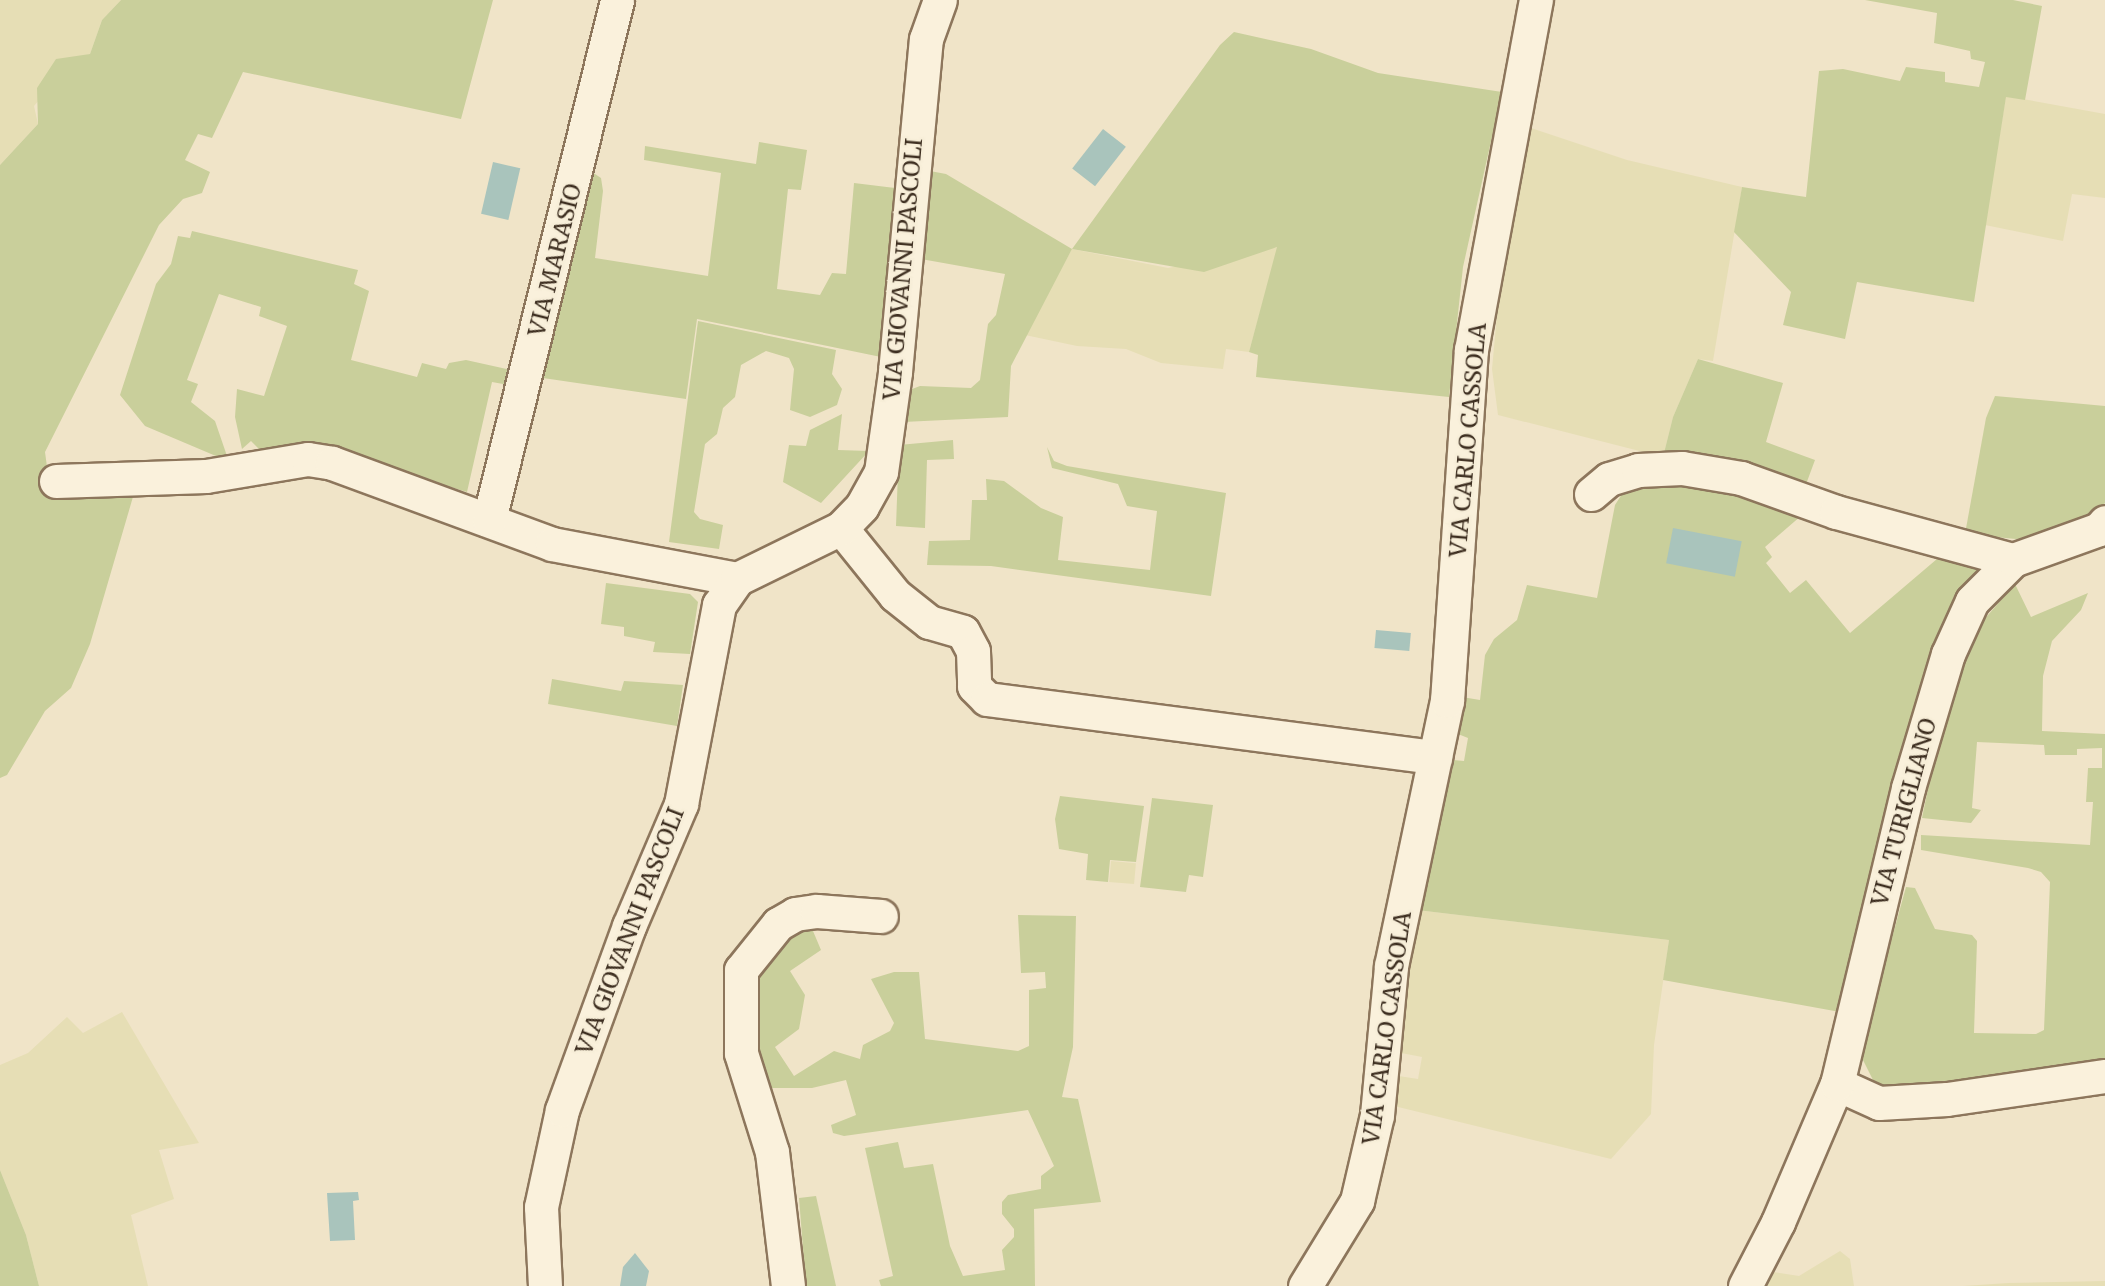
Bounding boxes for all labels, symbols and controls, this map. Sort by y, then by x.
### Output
street label: VIA GIOVANNI PASCOLI [878,137,928,401]
street label: VIA MARASIO [523,181,587,339]
street label: VIA CARLO CASSOLA [1444,322,1492,558]
street label: VIA TURIGLIANO [1866,715,1942,909]
street label: VIA GIOVANNI PASCOLI [570,803,690,1059]
street label: VIA CARLO CASSOLA [1357,910,1417,1146]

